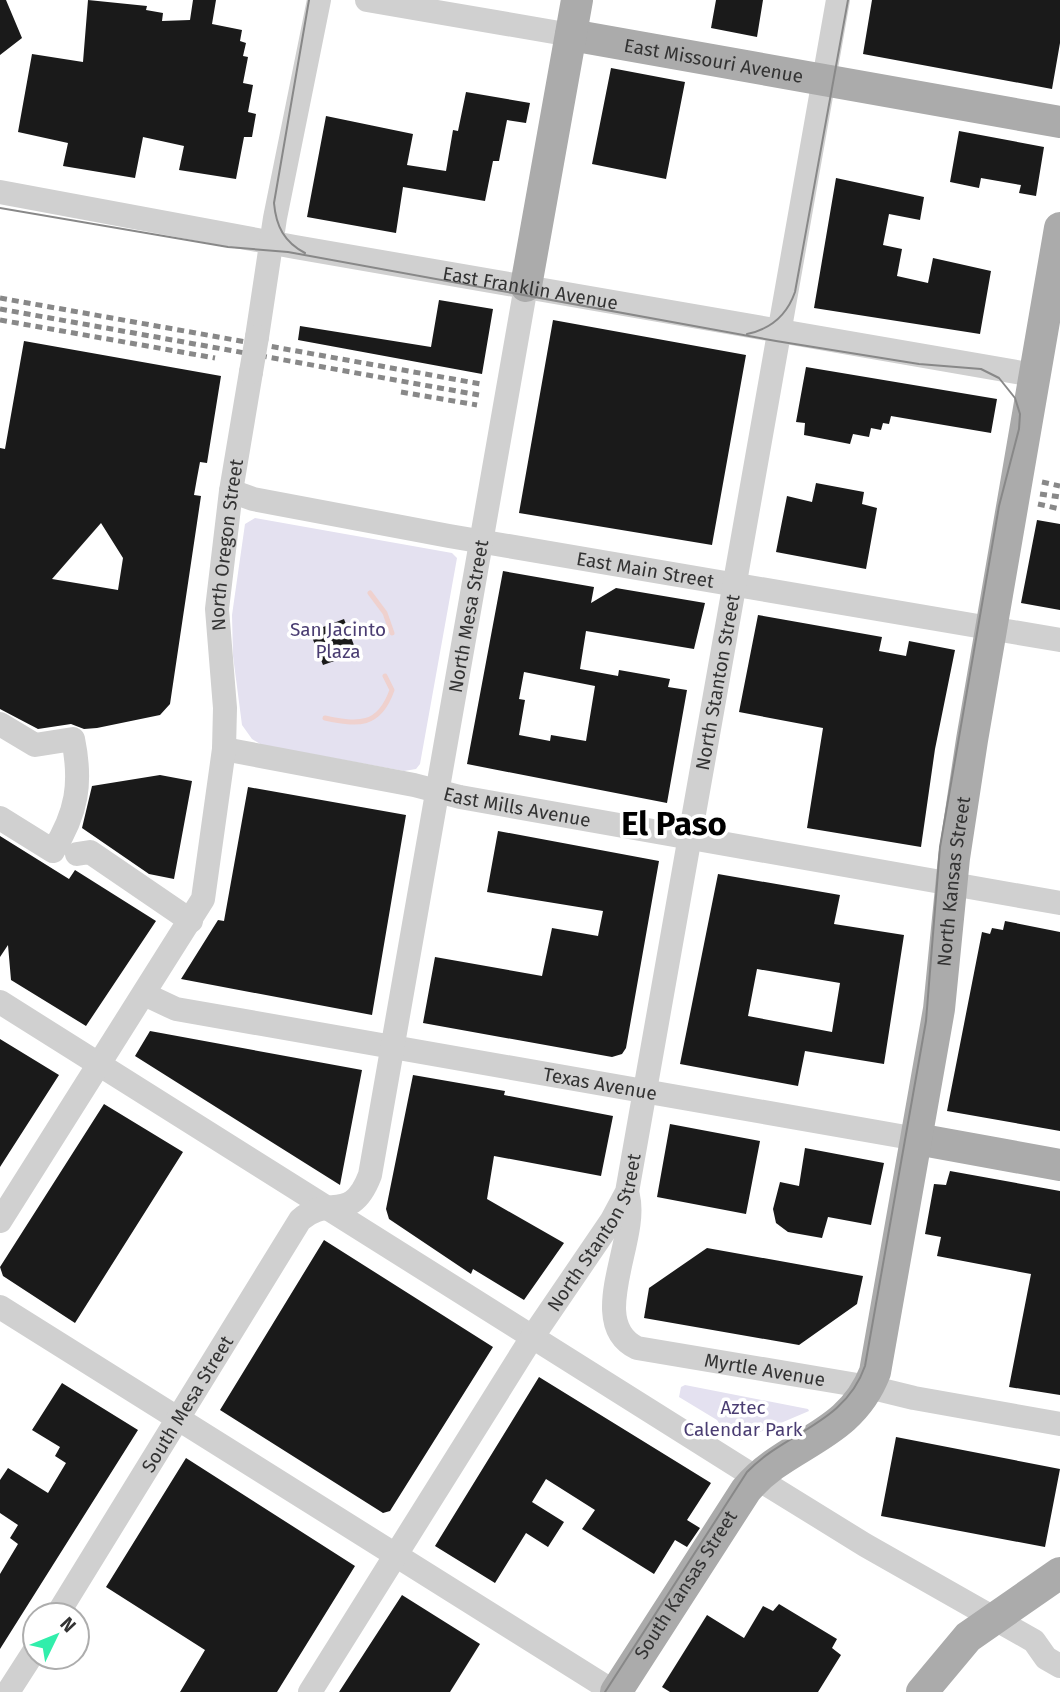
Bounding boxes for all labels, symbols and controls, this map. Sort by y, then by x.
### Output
street label: East Missouri Avenue [622,33,805,88]
street label: East Franklin Avenue [441,261,620,314]
street label: North Oregon Street [205,457,248,632]
street label: North Mesa Street [443,538,493,695]
street label: East Main Street [575,546,716,592]
street label: North Stanton Street [690,592,744,772]
park label: San Jacinto Plaza [290,618,386,663]
street label: East Mills Avenue [441,782,593,831]
street label: North Kansas Street [932,795,975,968]
district label: El Paso [621,804,727,844]
street label: Texas Avenue [542,1062,659,1105]
street label: North Stanton Street [542,1151,645,1315]
street label: South Mesa Street [136,1331,238,1476]
street label: Myrtle Avenue [703,1348,827,1391]
park label: Aztec Calendar Park [683,1396,803,1441]
street label: South Kansas Street [629,1506,742,1663]
north arrow [21,1601,91,1671]
text: N [55,1612,81,1637]

